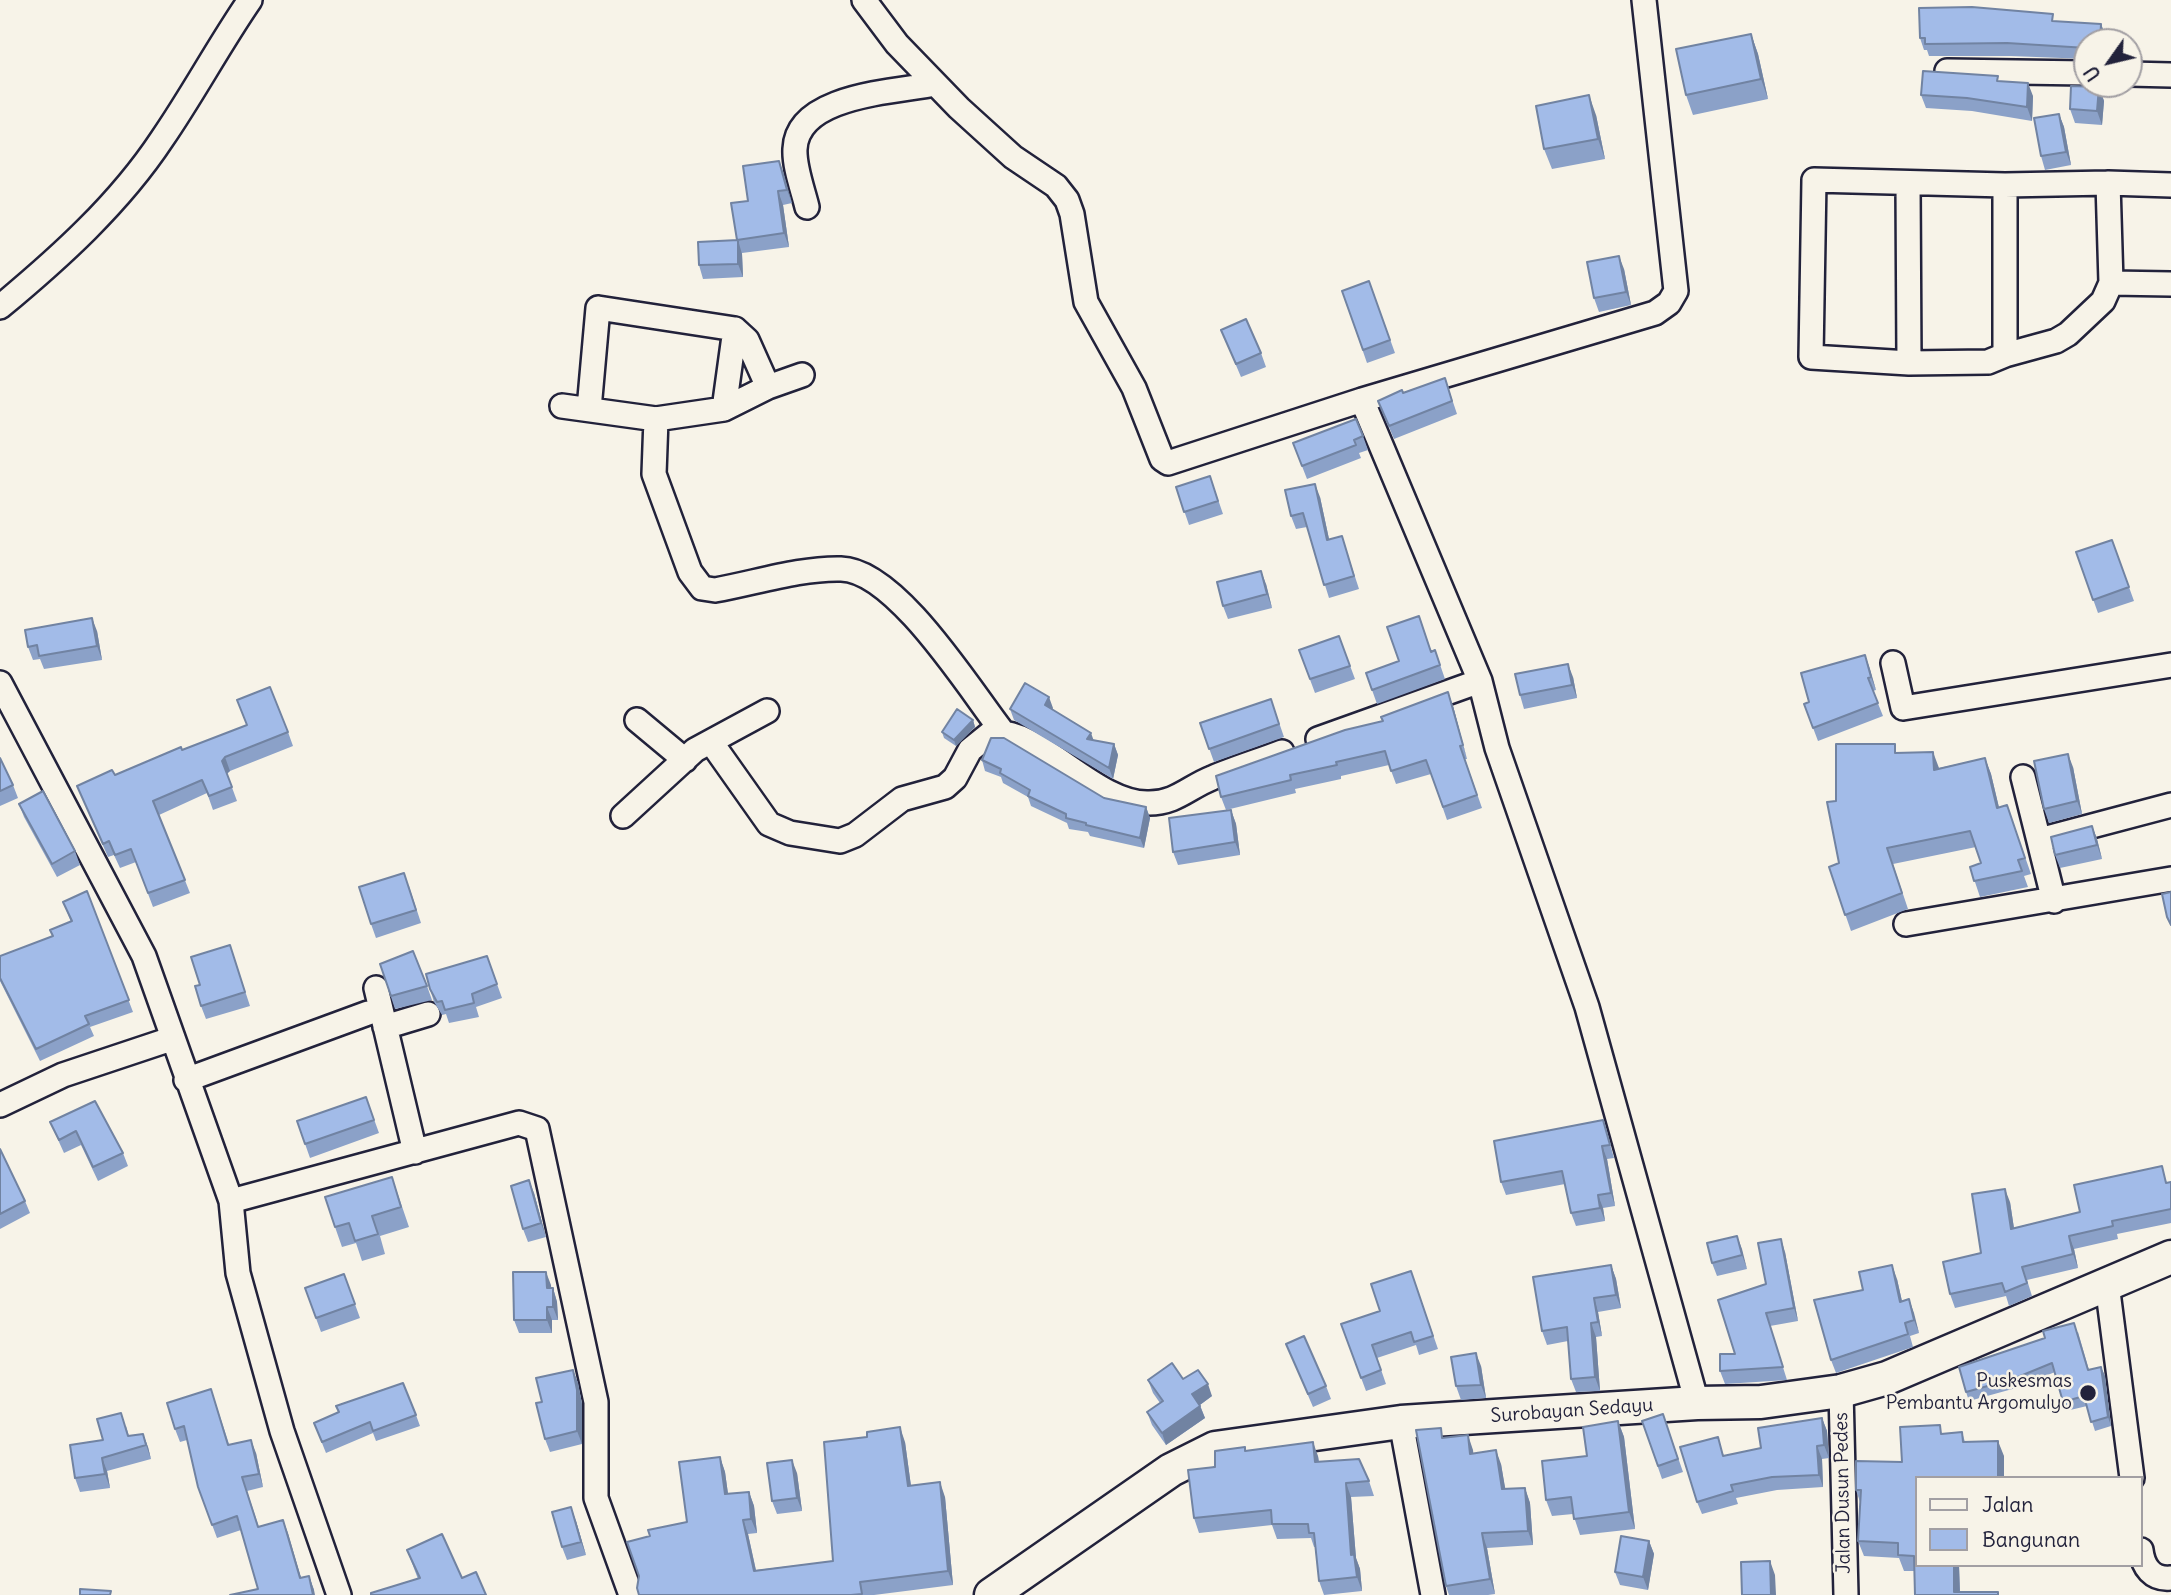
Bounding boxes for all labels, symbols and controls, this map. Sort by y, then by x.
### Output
north arrow [2073,28,2143,98]
text: U [2079,62,2106,86]
place label: Puskesmas Pembantu Argomulyo [1886,1371,2072,1415]
marker: Puskesmas Pembantu Argomulyo [2078,1383,2098,1403]
street label: Surobayan Sedayu [1490,1394,1654,1428]
street label: Jalan Dusun Pedes [1830,1412,1856,1574]
legend [1916,1476,2143,1567]
text: Jalan [1982,1491,2033,1518]
text: Bangunan [1982,1526,2080,1553]

